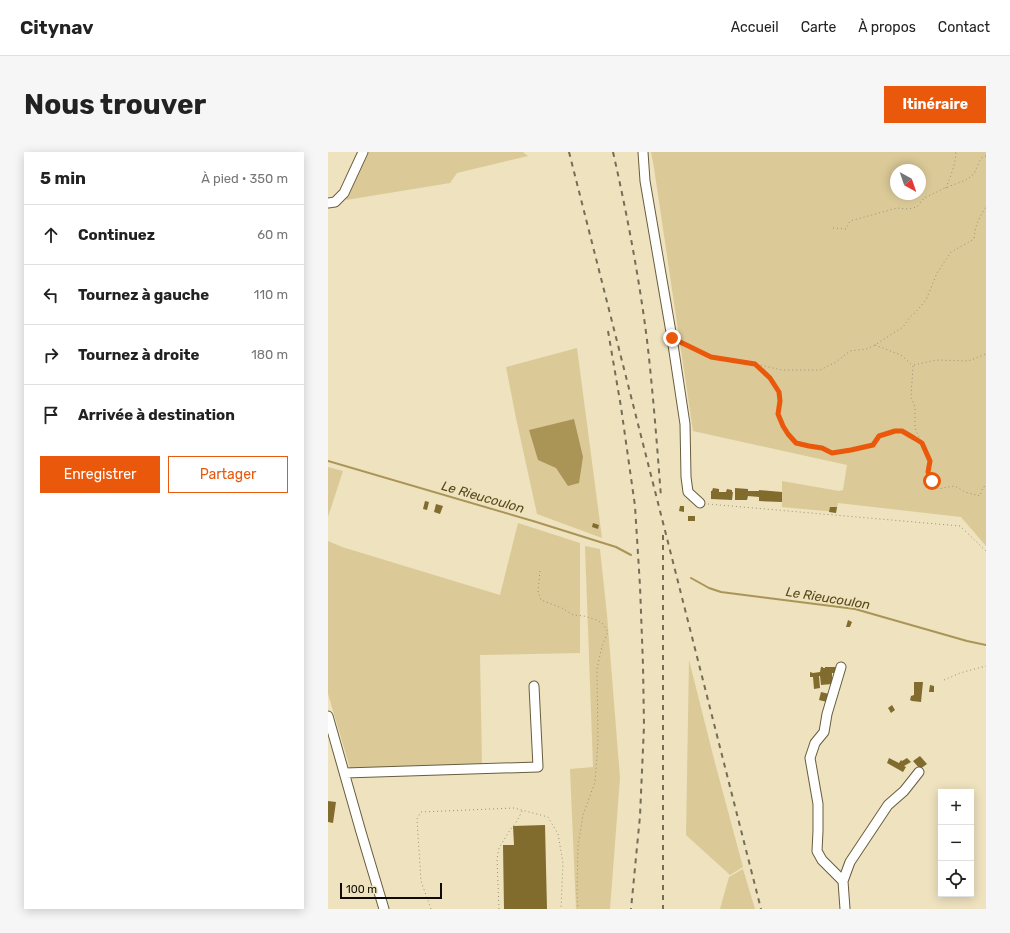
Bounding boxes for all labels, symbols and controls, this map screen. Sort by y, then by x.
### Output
text: Citynav [20,16,93,39]
text: Accueil [731,19,779,36]
text: Carte [801,19,836,36]
text: À propos [858,19,916,36]
text: Contact [938,19,990,36]
button: Itinéraire [884,86,986,123]
text: Nous trouver [24,88,206,121]
north arrow [890,164,926,200]
text: 5 min [40,168,86,188]
text: À pied · 350 m [201,171,288,186]
icon: ahead [40,224,62,246]
text: Continuez [78,226,155,244]
text: 60 m [257,227,288,242]
icon: left [40,284,62,306]
text: Tournez à gauche [78,286,209,304]
text: 110 m [254,287,288,302]
route end [663,329,681,347]
icon: right [40,344,62,366]
text: Tournez à droite [78,346,199,364]
text: 180 m [251,347,288,362]
icon: arrive [40,404,62,426]
text: Arrivée à destination [78,406,235,424]
button: Enregistrer [40,456,160,493]
button: Partager [168,456,288,493]
route start [923,472,941,490]
water label: Le Rieucoulon [440,478,526,516]
water label: Le Rieucoulon [785,584,871,612]
map controls [938,789,974,897]
button: + [938,789,974,825]
button: − [938,825,974,861]
button: locate [938,861,974,897]
scale bar [340,881,442,900]
text: 100 m [346,883,377,896]

